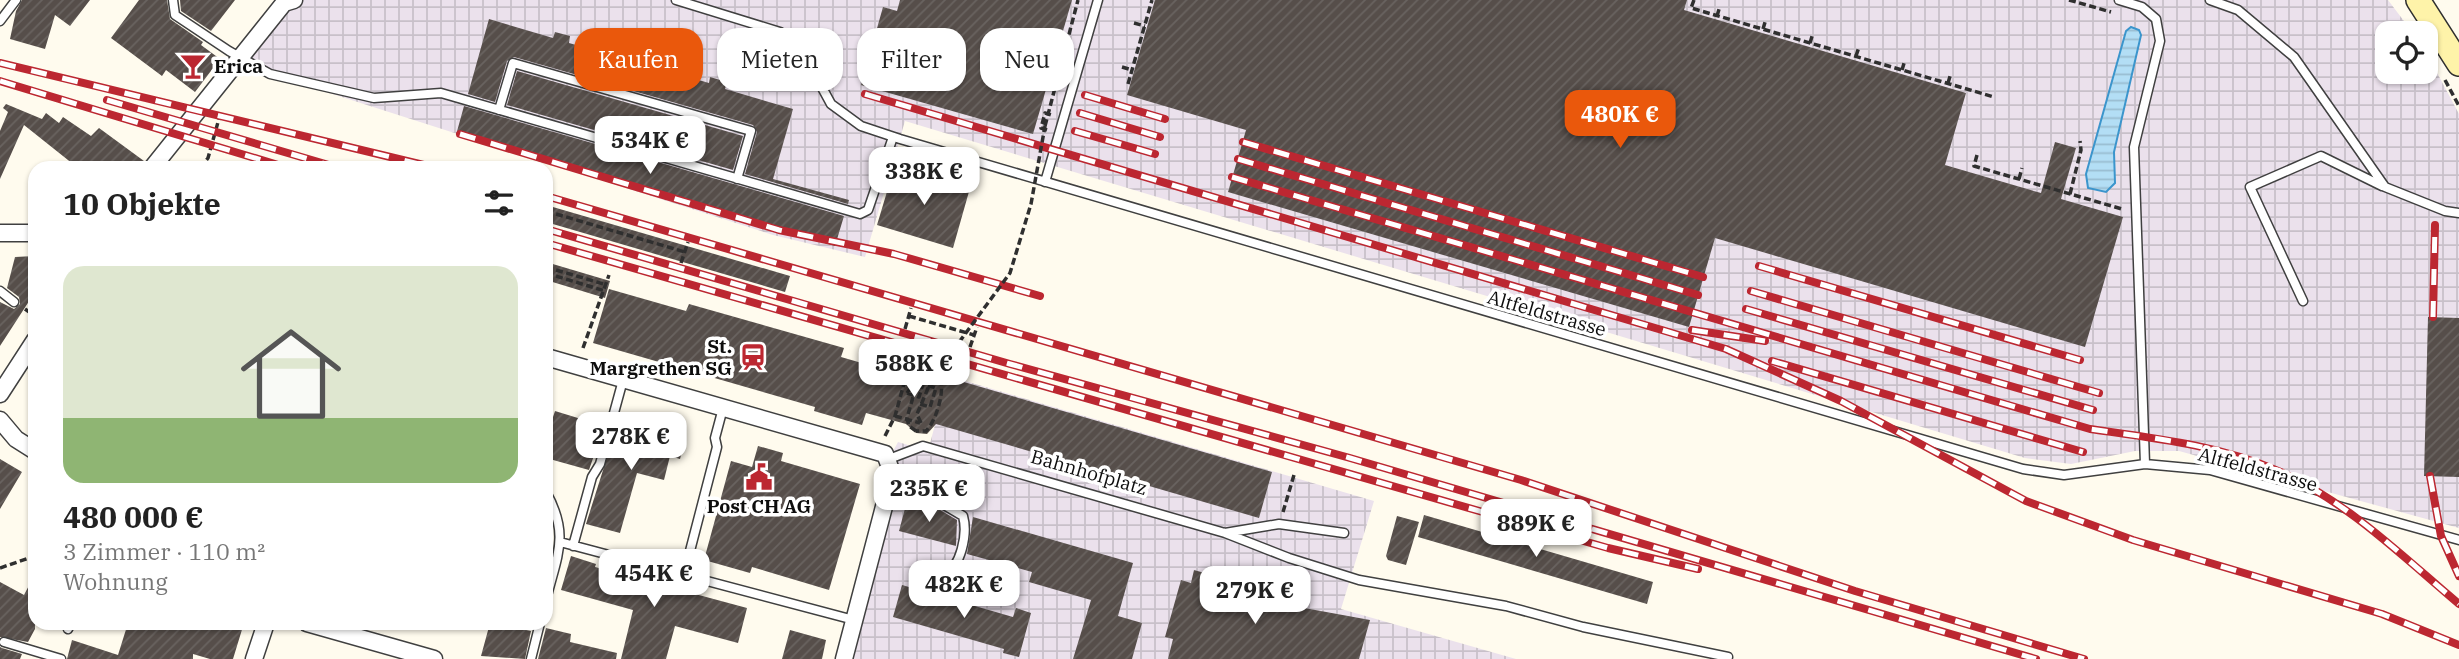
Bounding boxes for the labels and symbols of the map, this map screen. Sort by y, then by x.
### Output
bar icon: Erica [178,51,208,81]
place label: Erica [214,54,263,78]
pin: 480K € [1563,90,1677,150]
pin: 534K € [593,116,707,176]
pin: 338K € [867,148,981,207]
street label: Altfeldstrasse [1485,285,1609,341]
place label: St. Margrethen SG [590,334,732,380]
pin: 588K € [857,340,971,399]
station icon: St. Margrethen SG [738,342,768,372]
pin: 278K € [574,412,688,472]
street label: Altfeldstrasse [2196,442,2320,496]
street label: Bahnhofplatz [1028,444,1150,500]
public building icon: Post CH AG [744,462,774,492]
pin: 235K € [872,464,986,524]
place label: Post CH AG [707,494,811,518]
pin: 889K € [1479,500,1593,559]
pin: 454K € [597,550,711,609]
pin: 482K € [907,560,1021,620]
pin: 279K € [1198,566,1312,626]

